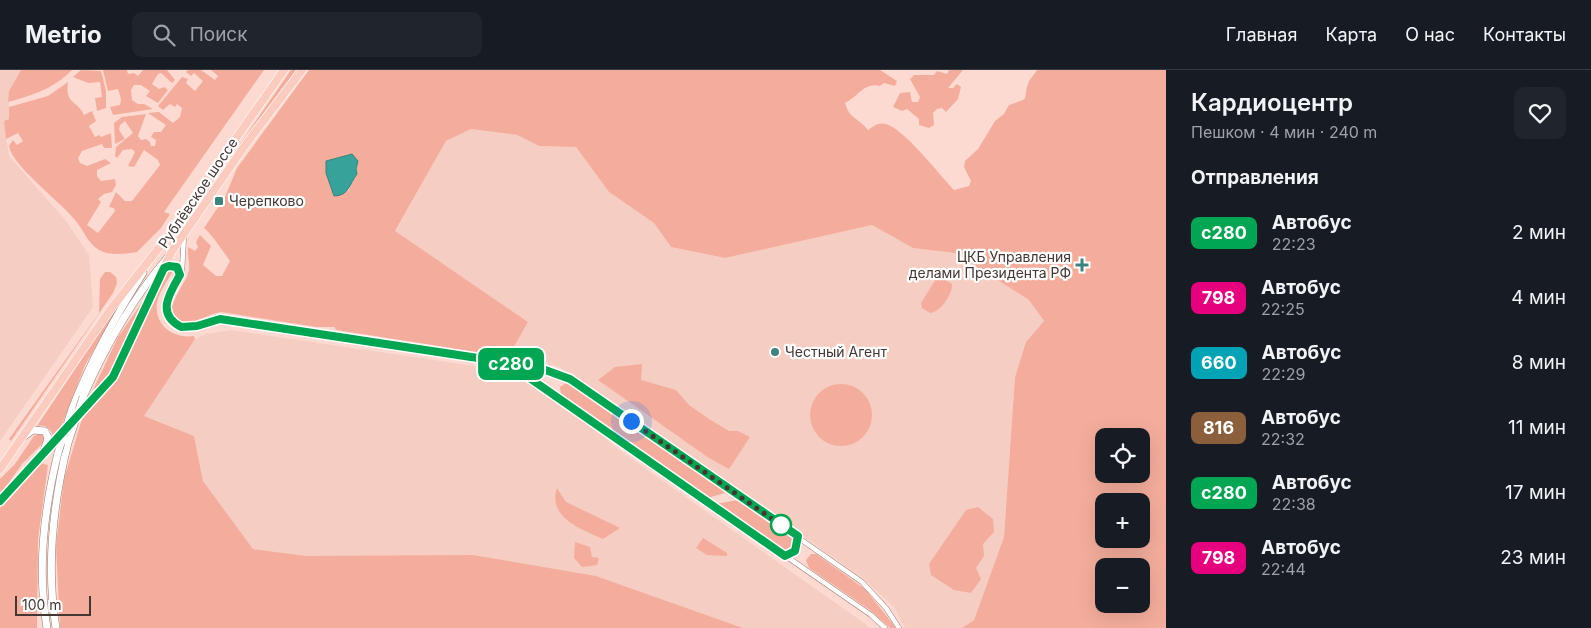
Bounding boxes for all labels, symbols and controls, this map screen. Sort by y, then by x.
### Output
search box [132,12,482,57]
text: Metrio [25,20,102,49]
icon: search [150,21,178,49]
text: Поиск [190,23,248,46]
text: Главная [1226,24,1297,45]
text: Карта [1325,24,1377,45]
text: О нас [1405,24,1455,45]
text: Контакты [1483,24,1566,45]
button: heart [1514,87,1566,139]
text: Кардиоцентр [1191,88,1353,117]
text: Пешком · 4 мин · 240 m [1191,122,1377,142]
street label: Рублёвское шоссе [154,134,241,251]
text: Отправления [1191,166,1319,189]
place label: Черепково [229,192,304,209]
marker: Черепково [213,195,225,207]
text: Автобус [1272,211,1352,234]
text: 2 мин [1512,221,1566,244]
text: с280 [1201,222,1247,243]
text: 22:23 [1272,234,1316,254]
place label: ЦКБ Управления делами Президента РФ [909,248,1071,281]
marker: ЦКБ Управления делами Президента РФ [1075,258,1089,272]
text: Автобус [1261,276,1341,299]
text: 4 мин [1511,286,1566,309]
text: 798 [1202,287,1235,308]
text: 22:25 [1261,299,1305,319]
text: Автобус [1262,341,1341,364]
place label: Честный Агент [785,343,887,360]
marker: Честный Агент [769,346,781,358]
line badge: с280 [476,348,546,380]
text: 8 мин [1512,351,1566,374]
text: 660 [1201,352,1237,373]
text: с280 [488,353,534,374]
text: 22:29 [1262,364,1305,384]
text: Автобус [1261,406,1341,429]
your location [619,409,644,434]
text: 11 мин [1508,416,1566,439]
text: 816 [1203,417,1234,438]
map controls [1095,428,1150,613]
button: locate [1095,428,1150,483]
text: 22:32 [1261,429,1305,449]
text: Автобус [1272,471,1352,494]
text: 17 мин [1505,481,1566,504]
text: с280 [1201,482,1247,503]
button: + [1095,493,1150,548]
text: 22:38 [1272,494,1316,514]
unlabelled marker [770,514,792,536]
text: Автобус [1261,536,1341,559]
text: 23 мин [1500,546,1566,569]
text: 798 [1202,547,1235,568]
button: − [1095,558,1150,613]
text: 22:44 [1261,559,1306,579]
scale bar [15,593,91,616]
text: 100 m [22,596,62,613]

